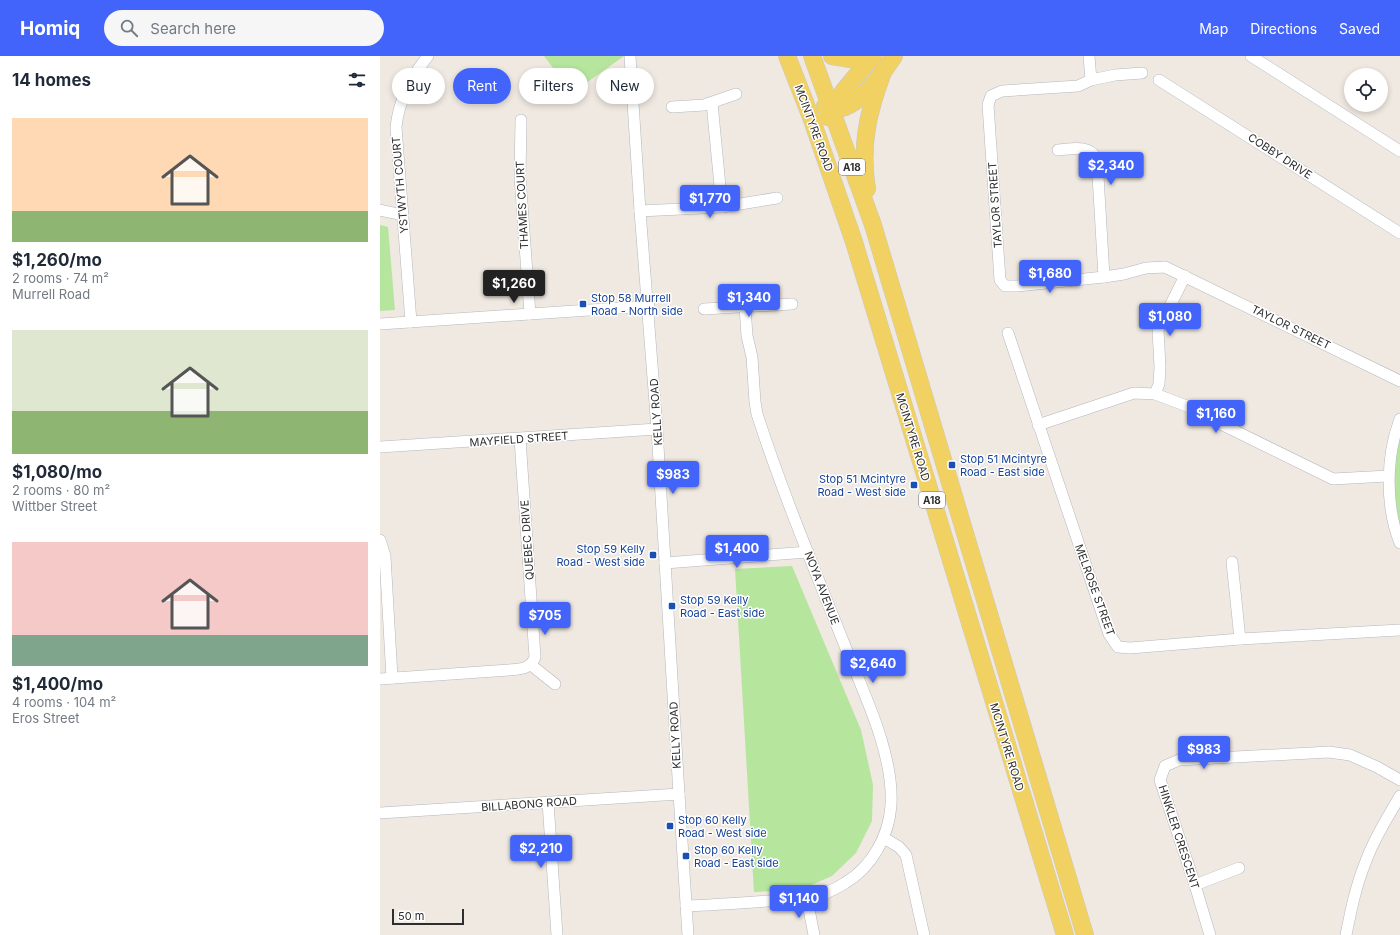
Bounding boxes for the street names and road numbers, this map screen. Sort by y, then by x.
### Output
street label: MCINTYRE ROAD [792,83,836,173]
street label: COBBY DRIVE [1245,130,1315,182]
street label: YSTWYTH COURT [389,136,411,234]
road number: A18 [839,159,865,175]
street label: THAMES COURT [513,160,531,250]
street label: TAYLOR STREET [985,161,1005,249]
street label: TAYLOR STREET [1249,302,1333,352]
street label: KELLY ROAD [647,378,665,446]
street label: MCINTYRE ROAD [893,391,933,483]
street label: MAYFIELD STREET [469,429,569,449]
road number: A18 [919,492,945,508]
street label: QUEBEC DRIVE [517,499,537,581]
street label: MELROSE STREET [1072,542,1118,638]
street label: NOYA AVENUE [802,549,842,627]
street label: KELLY ROAD [666,701,684,769]
street label: MCINTYRE ROAD [987,701,1027,793]
street label: HINKLER CRESCENT [1156,783,1202,891]
street label: BILLABONG ROAD [481,794,577,814]

